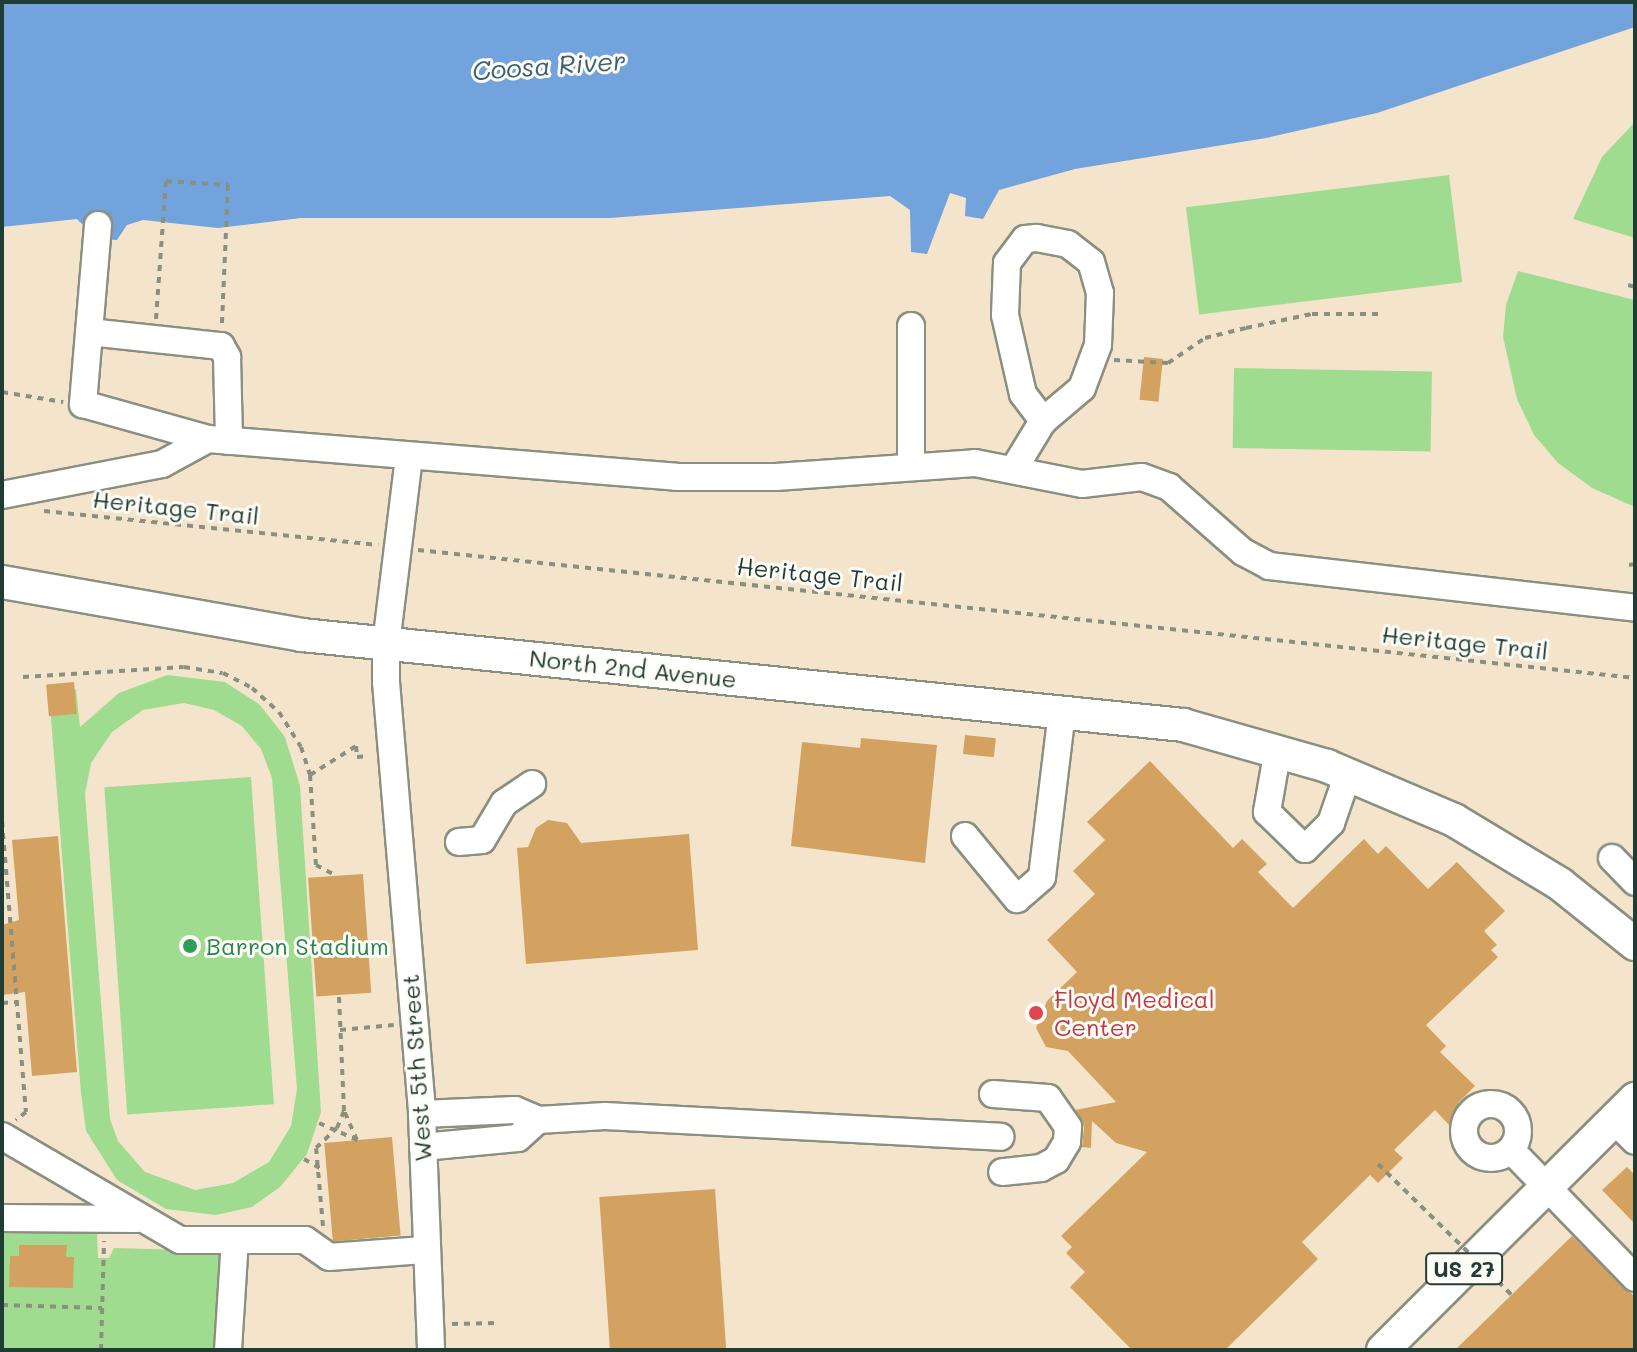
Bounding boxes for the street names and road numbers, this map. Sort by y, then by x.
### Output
street label: Heritage Trail [91,484,261,530]
street label: Heritage Trail [735,551,905,597]
street label: Heritage Trail [1380,619,1550,665]
street label: North 2nd Avenue [528,643,738,693]
street label: West 5th Street [395,973,437,1163]
road number: US 27 [1424,1251,1504,1287]

